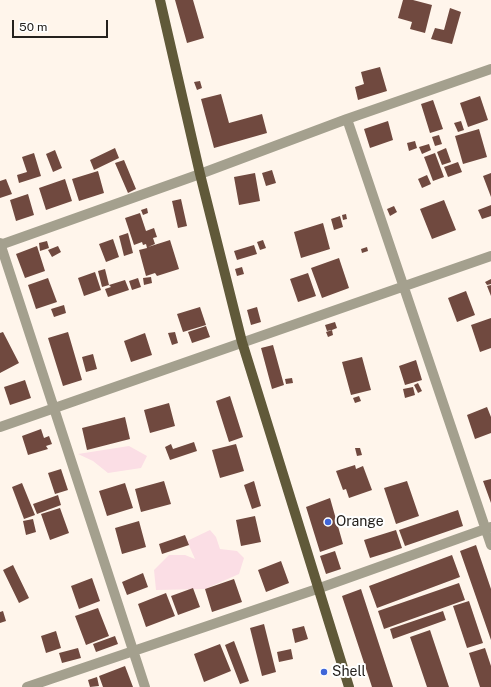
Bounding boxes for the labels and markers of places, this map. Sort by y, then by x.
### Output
place label: Orange [336,514,384,530]
marker: Orange [323,517,333,527]
place label: Shell [332,664,366,680]
marker: Shell [319,667,329,677]

